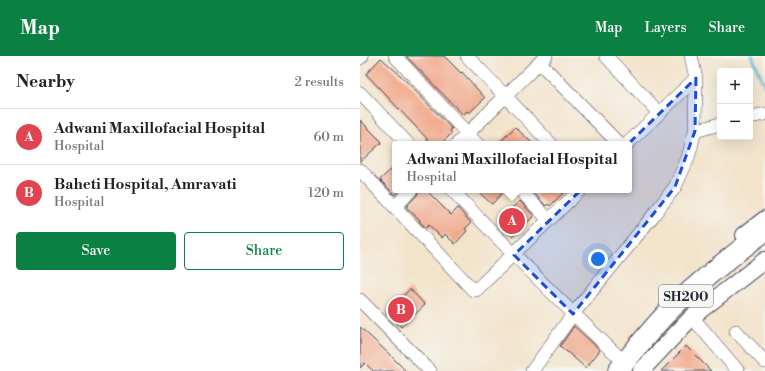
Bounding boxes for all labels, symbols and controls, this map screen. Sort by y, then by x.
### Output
text: Map [20,16,60,40]
text: Map [595,19,622,37]
text: Layers [644,19,687,37]
text: Share [709,19,745,37]
map controls [717,68,753,140]
button: + [717,68,753,104]
text: Nearby [16,71,75,93]
text: 2 results [295,74,344,90]
button: − [717,104,753,140]
text: Adwani Maxillofacial Hospital [54,119,265,138]
text: A [24,129,34,145]
text: 60 m [313,129,344,145]
text: Hospital [54,138,104,154]
popup [392,141,632,193]
text: Adwani Maxillofacial Hospital [406,150,618,169]
text: Hospital [406,169,457,185]
text: Baheti Hospital, Amravati [54,175,237,194]
text: B [24,185,34,201]
text: 120 m [308,185,344,201]
text: Hospital [54,194,104,210]
pin: A [499,206,525,236]
button: Save [16,232,176,270]
button: Share [184,232,344,270]
your location [588,249,608,269]
road number: SH200 [659,285,713,307]
pin: B [388,295,414,325]

